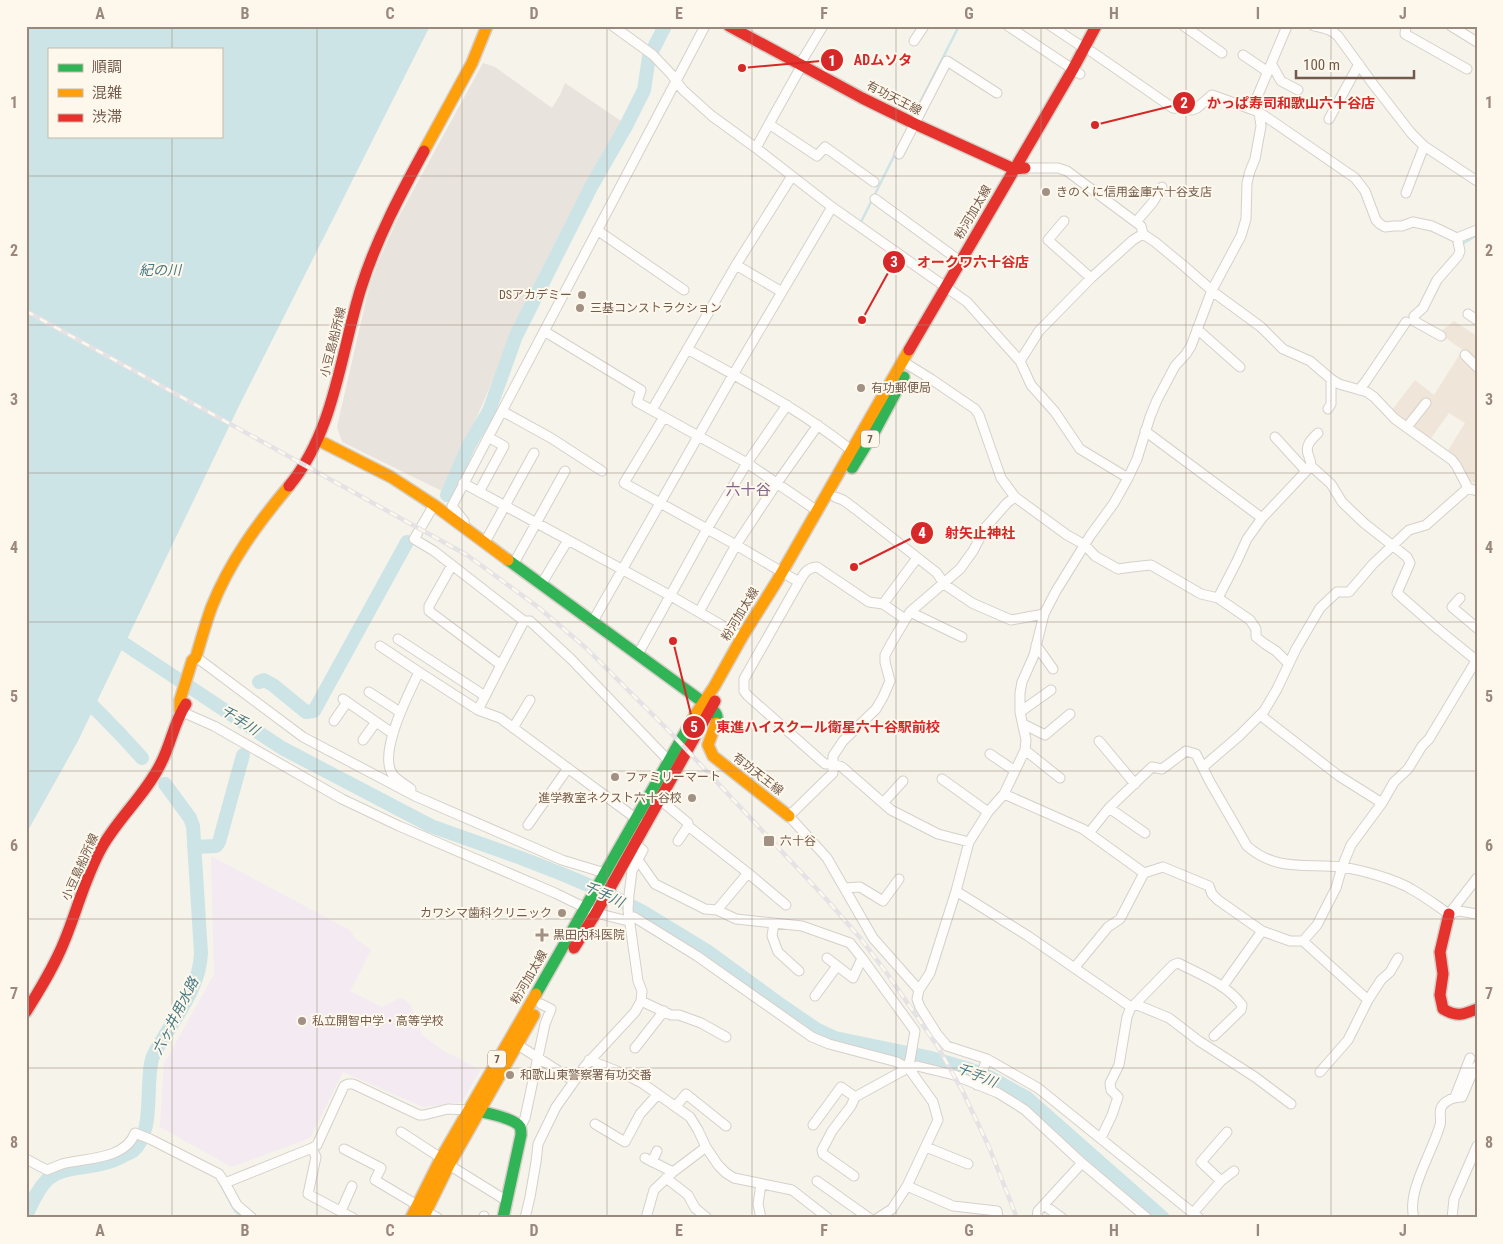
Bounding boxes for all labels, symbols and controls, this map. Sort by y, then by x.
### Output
text: A [95,4,105,23]
text: B [241,4,250,23]
text: C [385,4,395,23]
text: D [529,4,539,23]
text: E [675,4,683,23]
text: F [820,4,828,23]
text: G [964,4,974,23]
text: H [1109,4,1119,23]
text: I [1256,4,1260,23]
text: J [1399,4,1407,23]
callout: ADムソタ [819,46,922,75]
legend [48,48,222,138]
scale bar [1296,48,1413,80]
text: 1 [828,52,836,70]
text: ADムソタ [854,52,912,68]
text: 100 m [1303,56,1340,74]
text: 順調 [92,58,122,76]
street label: 有功天王線 [864,78,924,118]
text: 混雑 [92,84,122,102]
callout: かっぱ寿司和歌山六十谷店 [1172,89,1385,118]
text: 1 [10,93,18,112]
text: 1 [1485,93,1493,112]
text: 2 [1180,94,1188,112]
text: かっぱ寿司和歌山六十谷店 [1207,95,1375,111]
text: 渋滞 [92,108,122,126]
street label: 粉河加太線 [952,183,994,241]
place label: きのくに信用金庫六十谷支店 [1056,185,1212,199]
marker: きのくに信用金庫六十谷支店 [1040,186,1052,198]
text: 2 [10,241,18,260]
text: 2 [1485,241,1493,260]
callout: オークワ六十谷店 [882,248,1039,277]
text: 3 [890,253,898,271]
text: オークワ六十谷店 [917,254,1029,270]
water label: 紀の川 [139,262,183,278]
place label: DSアカデミー [499,288,572,302]
marker: DSアカデミー [576,289,588,301]
place label: 三基コンストラクション [590,301,722,315]
marker: 三基コンストラクション [574,302,586,314]
street label: 小豆島船所線 [317,305,349,379]
place label: 有功郵便局 [871,381,931,395]
marker: 有功郵便局 [855,382,867,394]
text: 3 [10,390,18,409]
text: 3 [1485,390,1493,409]
road number: 7 [861,430,879,448]
district label: 六十谷 [725,481,771,499]
callout: 射矢止神社 [910,518,1025,547]
text: 4 [918,524,926,542]
text: 射矢止神社 [945,525,1015,541]
text: 4 [10,538,18,557]
text: 4 [1485,538,1493,557]
street label: 粉河加太線 [719,585,761,643]
text: 5 [10,687,18,706]
text: 5 [1485,687,1493,706]
water label: 千手川 [218,702,264,739]
callout: 東進ハイスクール衛星六十谷駅前校 [681,712,950,741]
text: 5 [690,718,698,736]
text: 東進ハイスクール衛星六十谷駅前校 [716,719,940,735]
street label: 有功天王線 [730,750,786,798]
place label: ファミリーマート [625,770,721,784]
marker: ファミリーマート [609,771,621,783]
place label: 進学教室ネクスト六十谷校 [538,791,682,805]
marker: 進学教室ネクスト六十谷校 [686,792,698,804]
street label: 小豆島船所線 [59,831,101,903]
marker: 六十谷 [762,834,776,848]
place label: 六十谷 [780,834,816,848]
text: 6 [10,836,18,855]
text: 6 [1485,836,1493,855]
water label: 千手川 [582,878,628,911]
place label: カワシマ歯科クリニック [420,906,552,920]
marker: カワシマ歯科クリニック [556,907,568,919]
marker: 黒田内科医院 [535,928,549,942]
place label: 黒田内科医院 [553,928,625,942]
street label: 粉河加太線 [508,948,550,1006]
water label: 六ヶ井用水路 [149,974,202,1057]
text: 7 [10,984,18,1003]
text: 7 [1485,984,1493,1003]
place label: 私立開智中学・高等学校 [312,1014,444,1028]
marker: 私立開智中学・高等学校 [296,1015,308,1027]
road number: 7 [488,1050,506,1068]
water label: 千手川 [955,1060,1001,1091]
place label: 和歌山東警察署有功交番 [520,1068,652,1082]
marker: 和歌山東警察署有功交番 [504,1069,516,1081]
text: 8 [10,1133,18,1152]
text: 8 [1485,1133,1493,1152]
text: A [95,1221,105,1240]
text: B [241,1221,250,1240]
text: C [385,1221,395,1240]
text: D [529,1221,539,1240]
text: E [675,1221,683,1240]
text: F [820,1221,828,1240]
text: G [964,1221,974,1240]
text: H [1109,1221,1119,1240]
text: I [1256,1221,1260,1240]
text: J [1399,1221,1407,1240]

